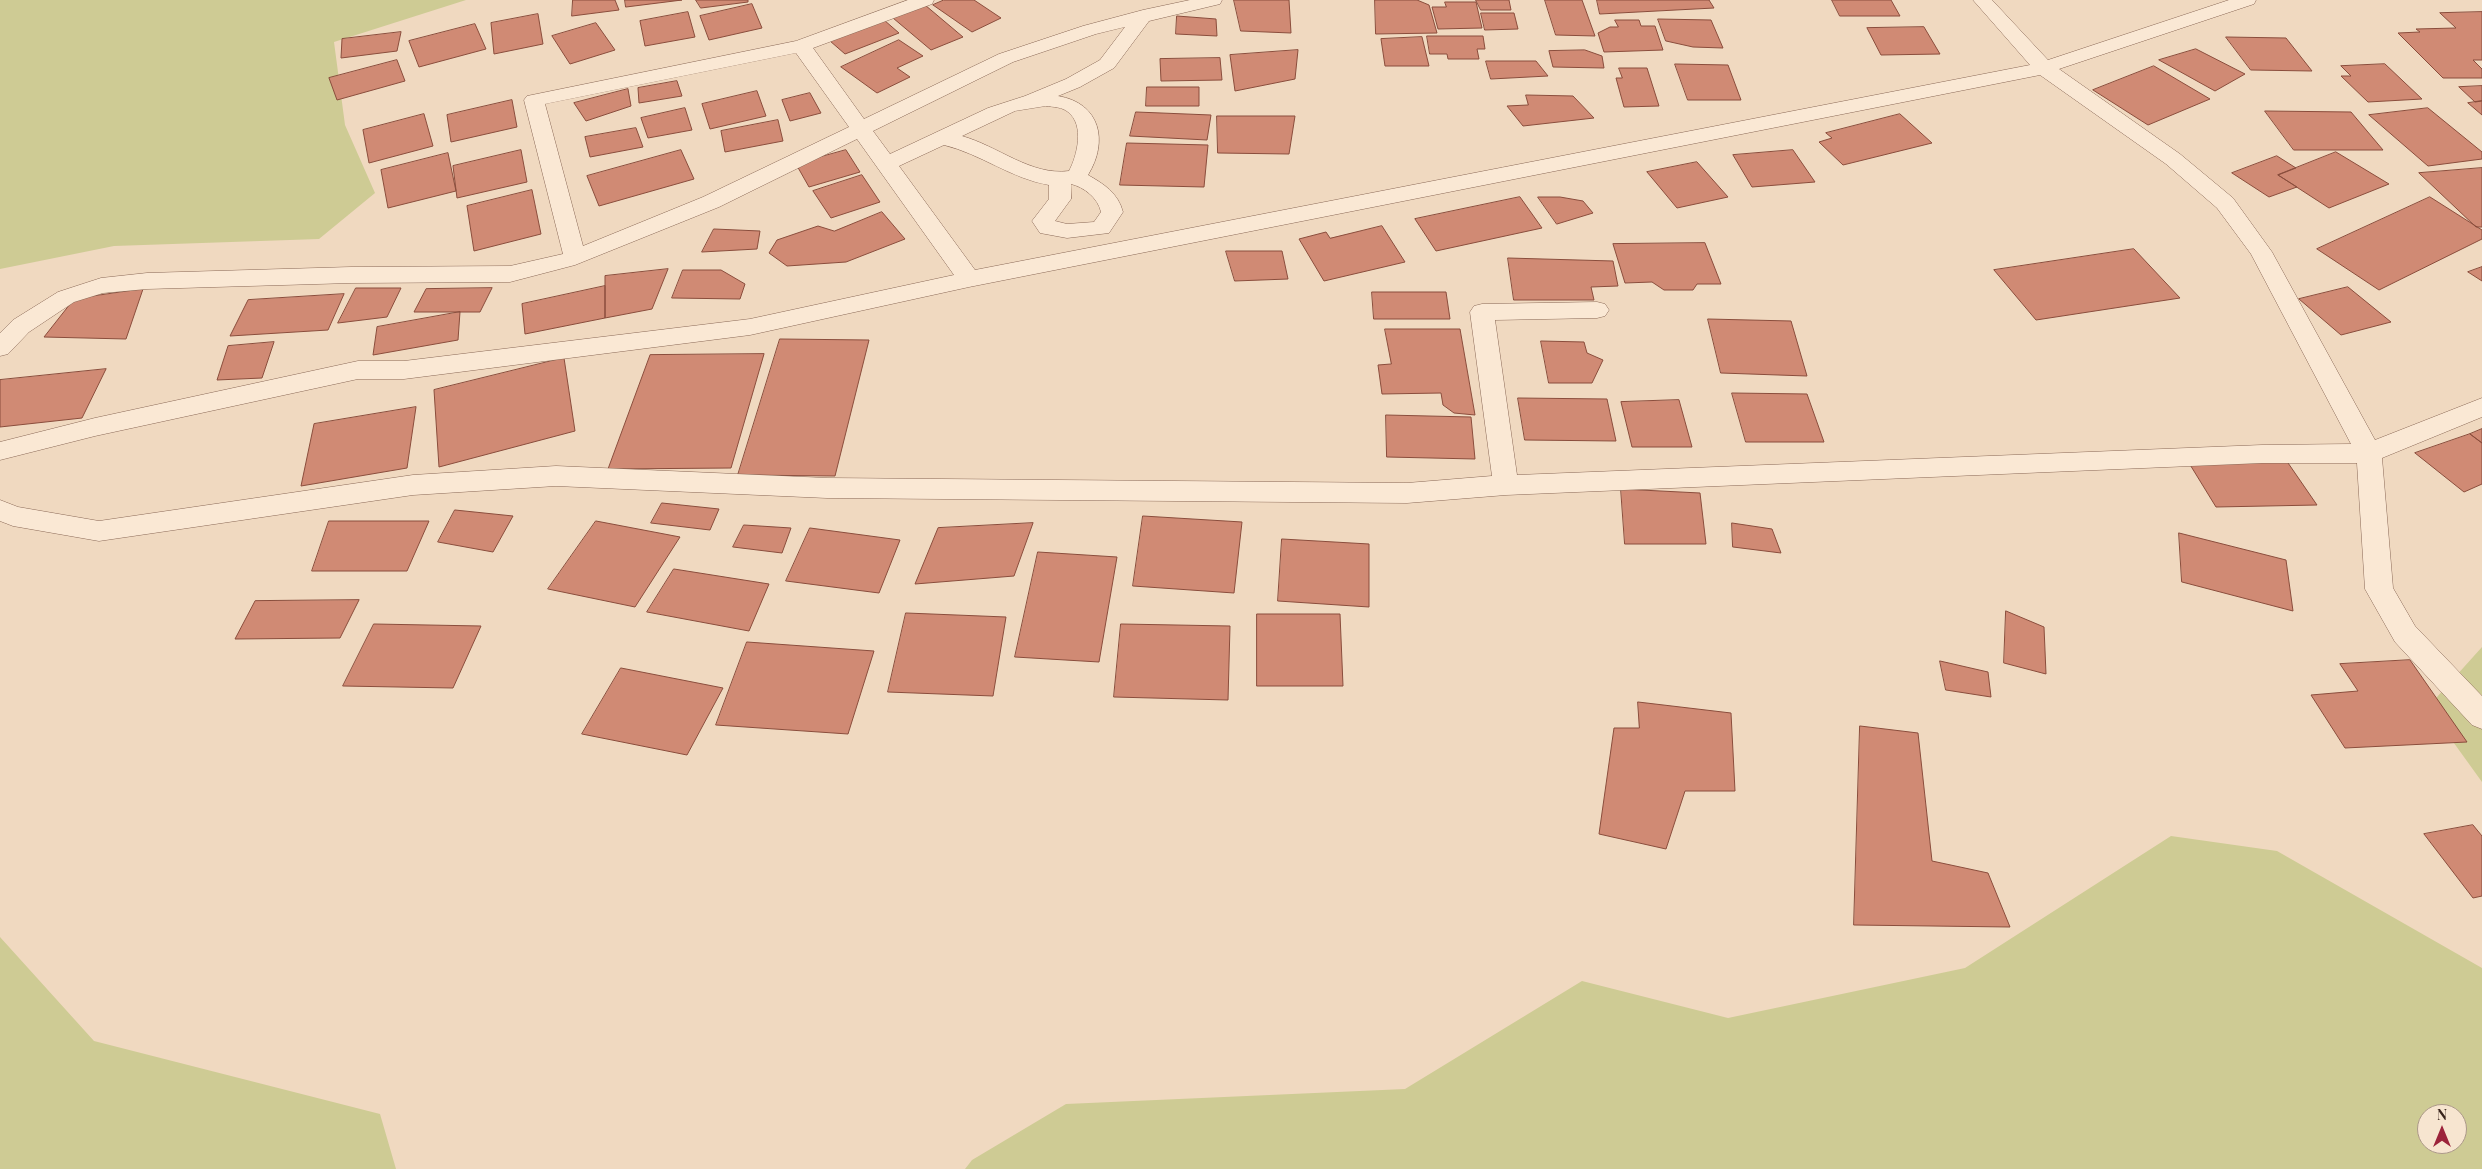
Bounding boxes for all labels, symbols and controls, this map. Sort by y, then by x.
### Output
north arrow [2417,1104,2467,1154]
text: N [2437,1105,2447,1124]

